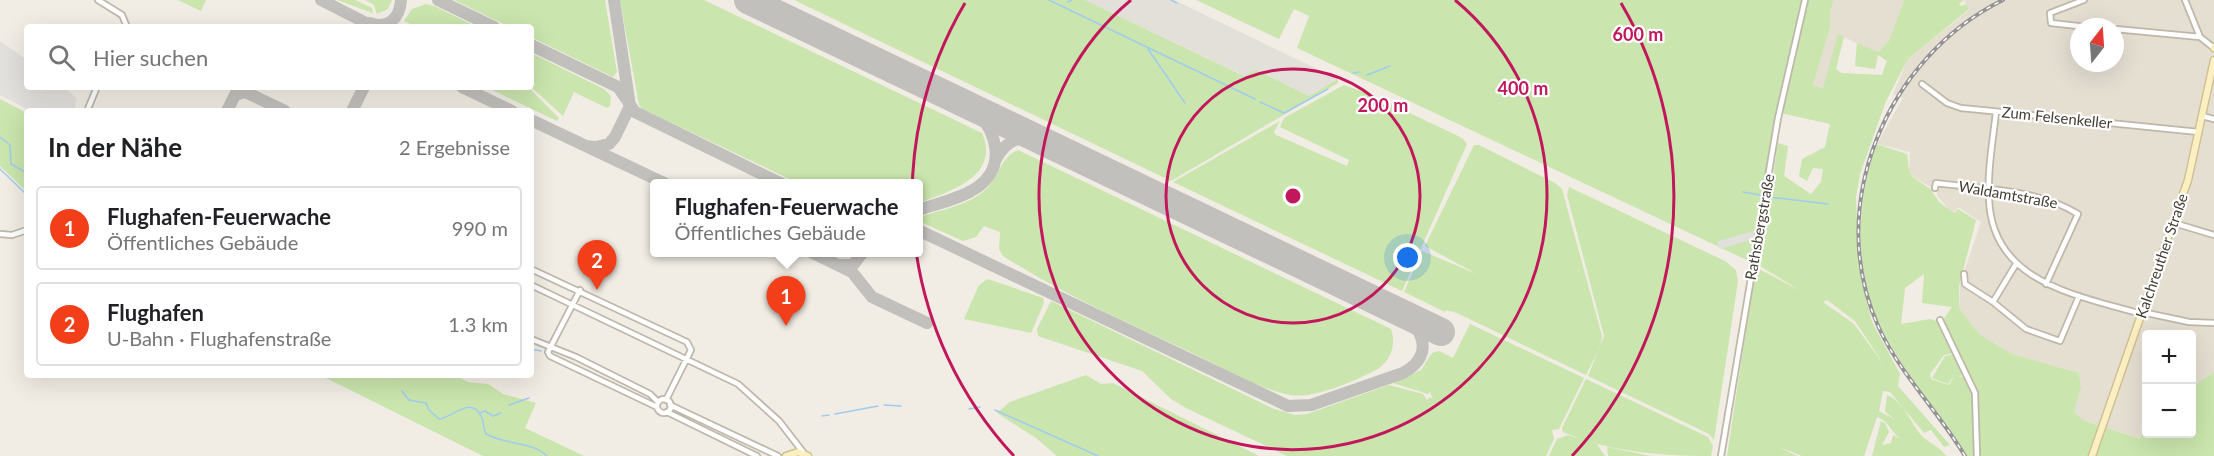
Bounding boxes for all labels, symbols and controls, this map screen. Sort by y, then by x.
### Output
north arrow [2070,18,2124,72]
text: 600 m [1613,23,1663,45]
search box [24,24,534,90]
icon: search [45,41,78,74]
text: Hier suchen [93,44,208,71]
text: 400 m [1498,77,1548,99]
text: 200 m [1358,94,1408,116]
street label: Zum Felsenkeller [2001,102,2114,132]
text: In der Nähe [48,131,182,163]
text: 2 Ergebnisse [399,135,510,159]
street label: Rathsbergstraße [1741,172,1777,281]
street label: Waldamtstraße [1957,176,2059,212]
popup [650,179,923,257]
centre of rings [1283,186,1303,206]
street label: Kalchreuther Straße [2131,191,2191,321]
text: Flughafen-Feuerwache [674,193,899,220]
text: Flughafen-Feuerwache [107,203,331,230]
text: 1 [64,216,75,240]
text: 990 m [452,216,508,240]
text: Öffentliches Gebäude [674,220,866,244]
text: Öffentliches Gebäude [107,230,298,254]
pin: 2 [578,240,616,290]
your location [1393,243,1422,272]
pin: 1 [766,276,806,326]
text: Flughafen [107,299,204,326]
text: 2 [64,312,75,336]
text: 1.3 km [448,312,508,336]
text: U-Bahn · Flughafenstraße [107,326,331,350]
map controls [2142,330,2196,438]
button: + [2142,330,2196,384]
button: − [2142,384,2196,438]

